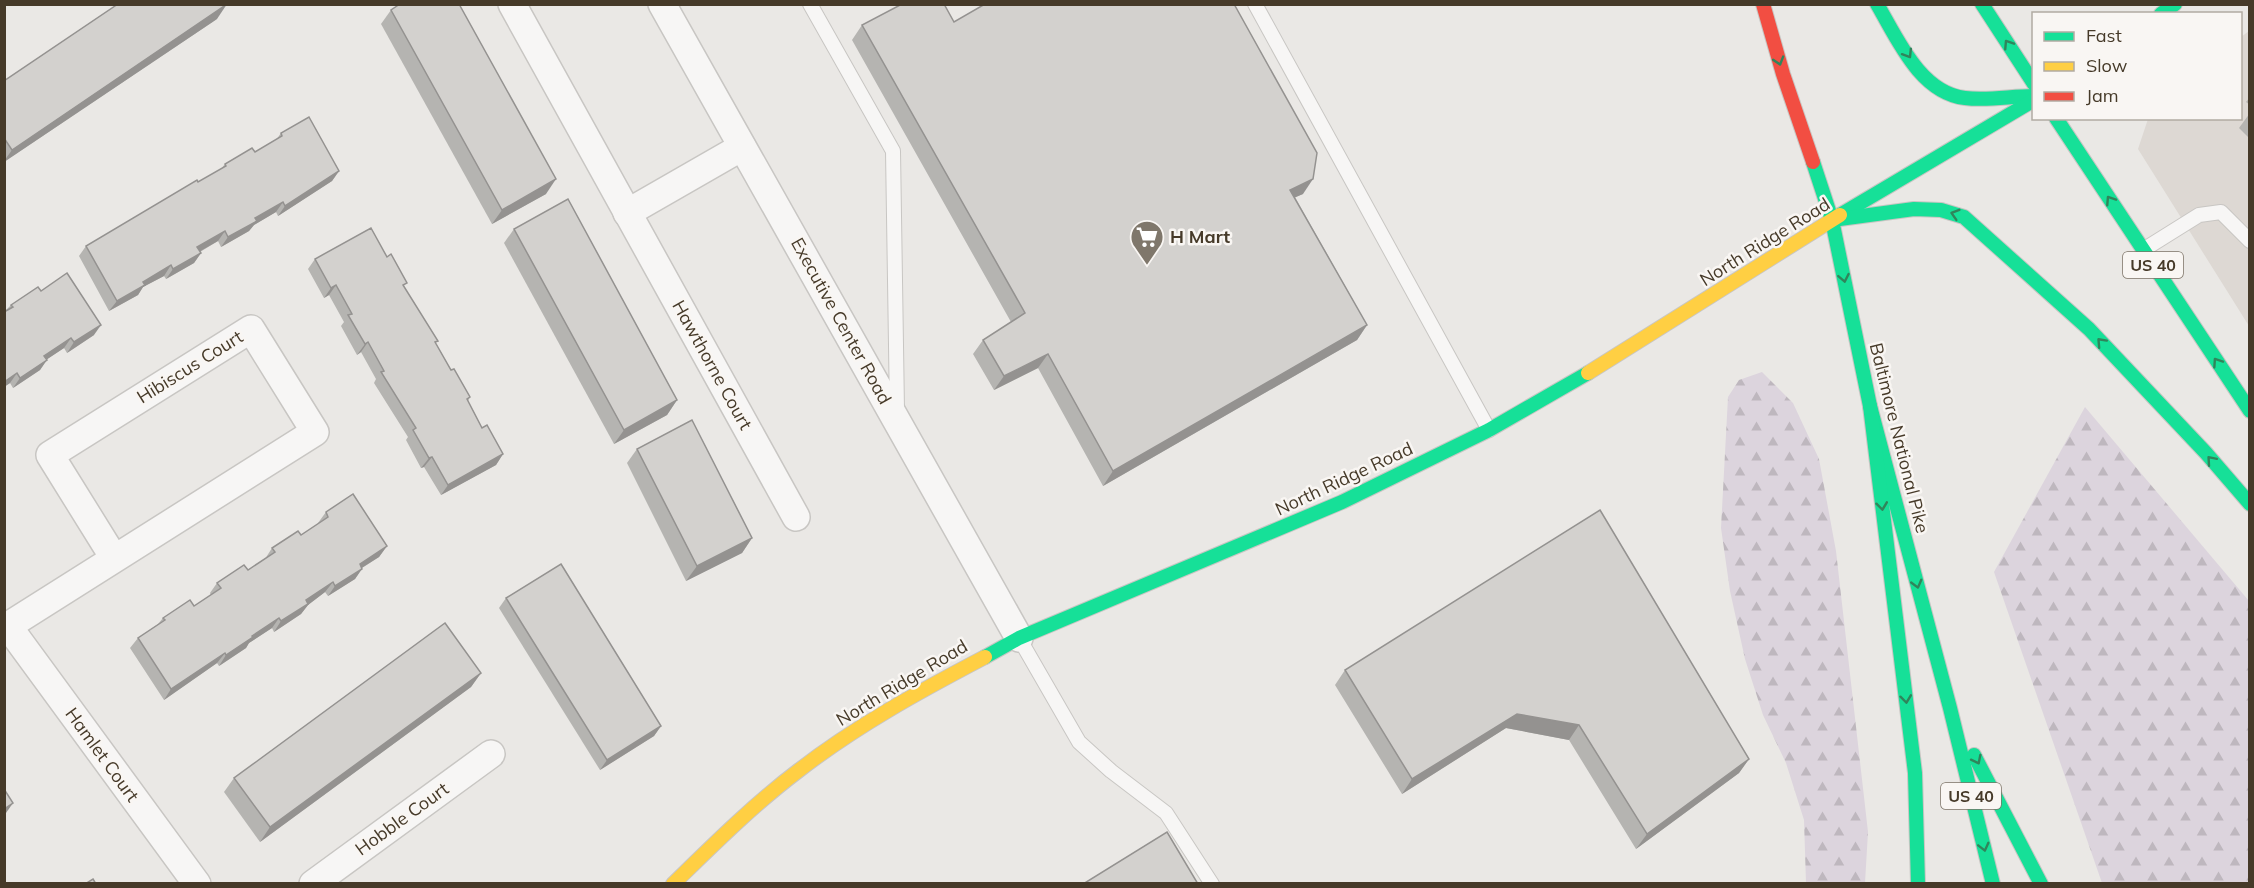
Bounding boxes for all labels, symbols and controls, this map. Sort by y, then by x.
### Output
legend [2032,12,2242,120]
text: Fast [2086,24,2122,47]
one-way arrow [2003,40,2015,50]
one-way arrow [1901,48,1913,58]
text: Slow [2086,54,2128,77]
one-way arrow [1772,55,1784,65]
text: Jam [2086,84,2119,107]
street label: North Ridge Road [1695,192,1834,291]
one-way arrow [2105,196,2117,206]
one-way arrow [1950,209,1961,222]
supermarket icon: H Mart [1129,219,1165,266]
place label: H Mart [1170,225,1230,248]
street label: Executive Center Road [786,233,897,408]
road number: US 40 [2123,252,2183,278]
one-way arrow [1837,272,1850,282]
street label: Hawthorne Court [667,296,758,434]
street label: Hibiscus Court [132,325,247,408]
one-way arrow [2097,338,2108,348]
street label: Baltimore National Pike [1865,340,1934,535]
one-way arrow [2213,358,2224,369]
street label: North Ridge Road [1271,437,1416,521]
one-way arrow [2207,456,2218,467]
one-way arrow [1876,501,1888,510]
one-way arrow [1910,579,1923,589]
street label: North Ridge Road [832,634,972,731]
one-way arrow [1900,695,1912,704]
street label: Hamlet Court [60,703,144,806]
one-way arrow [1970,754,1981,764]
street label: Hobble Court [350,777,453,860]
road number: US 40 [1941,783,2001,809]
one-way arrow [1976,841,1989,851]

